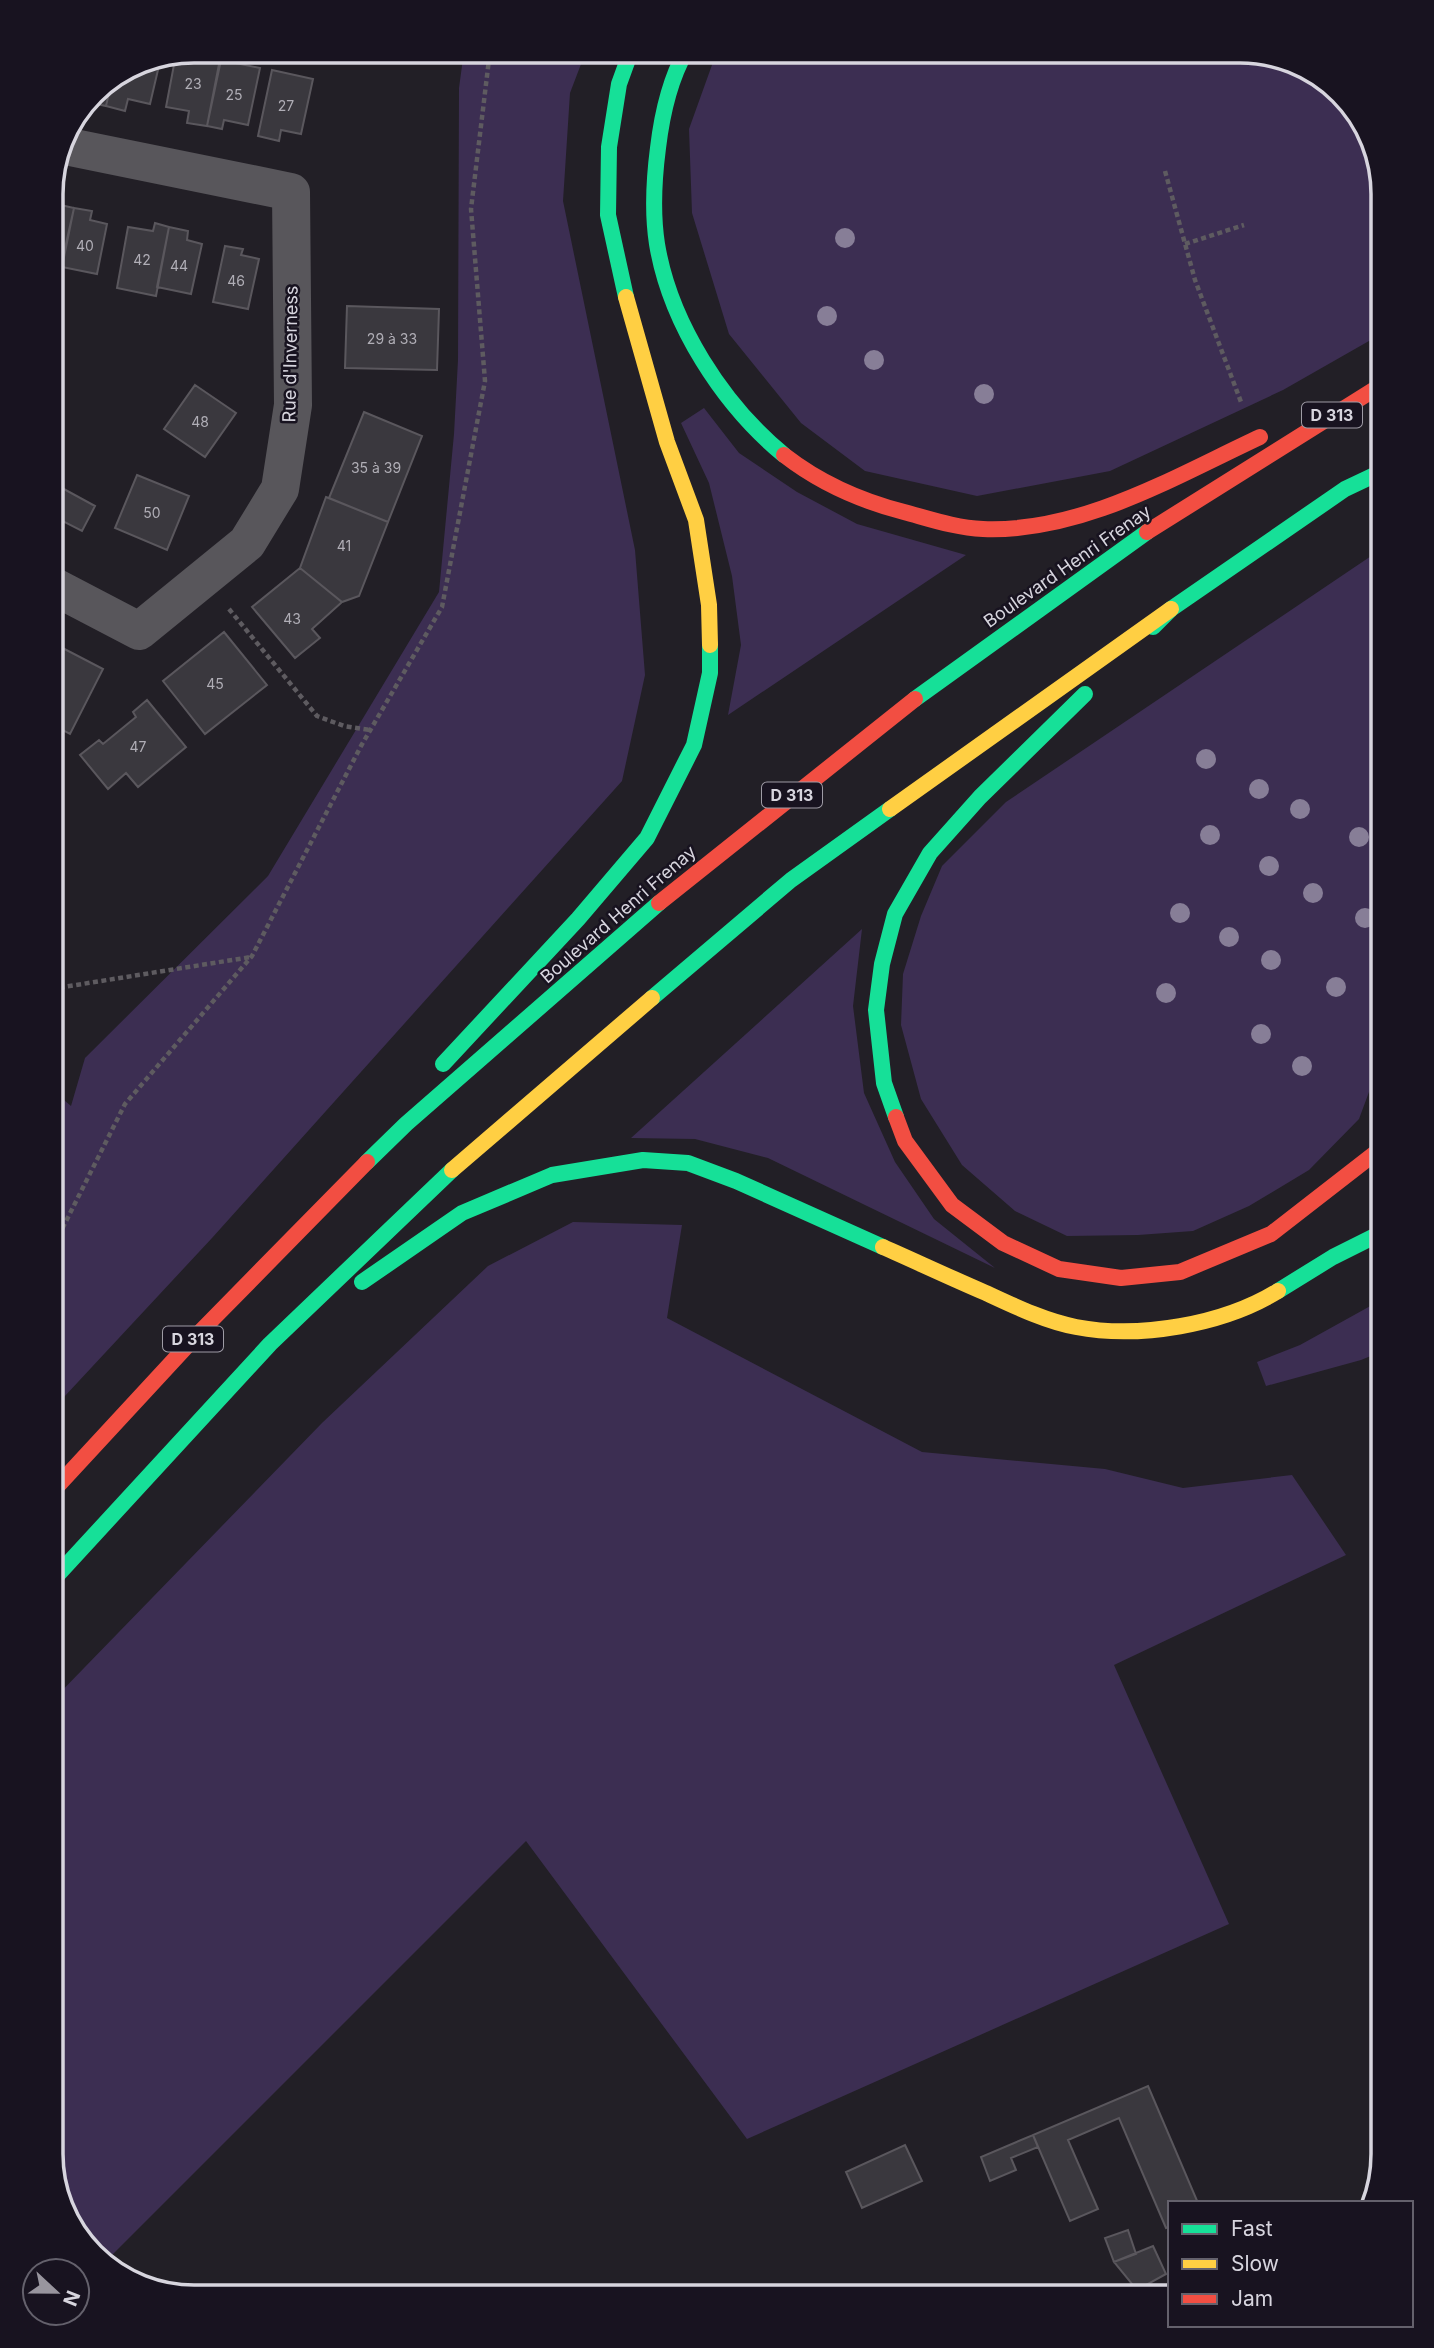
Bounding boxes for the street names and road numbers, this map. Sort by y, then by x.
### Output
street label: Rue d'Inverness [278,285,302,423]
road number: D 313 [1302,402,1362,428]
street label: Boulevard Henri Frenay [979,500,1155,632]
road number: D 313 [762,782,822,808]
street label: Boulevard Henri Frenay [536,841,700,987]
road number: D 313 [163,1326,223,1352]

